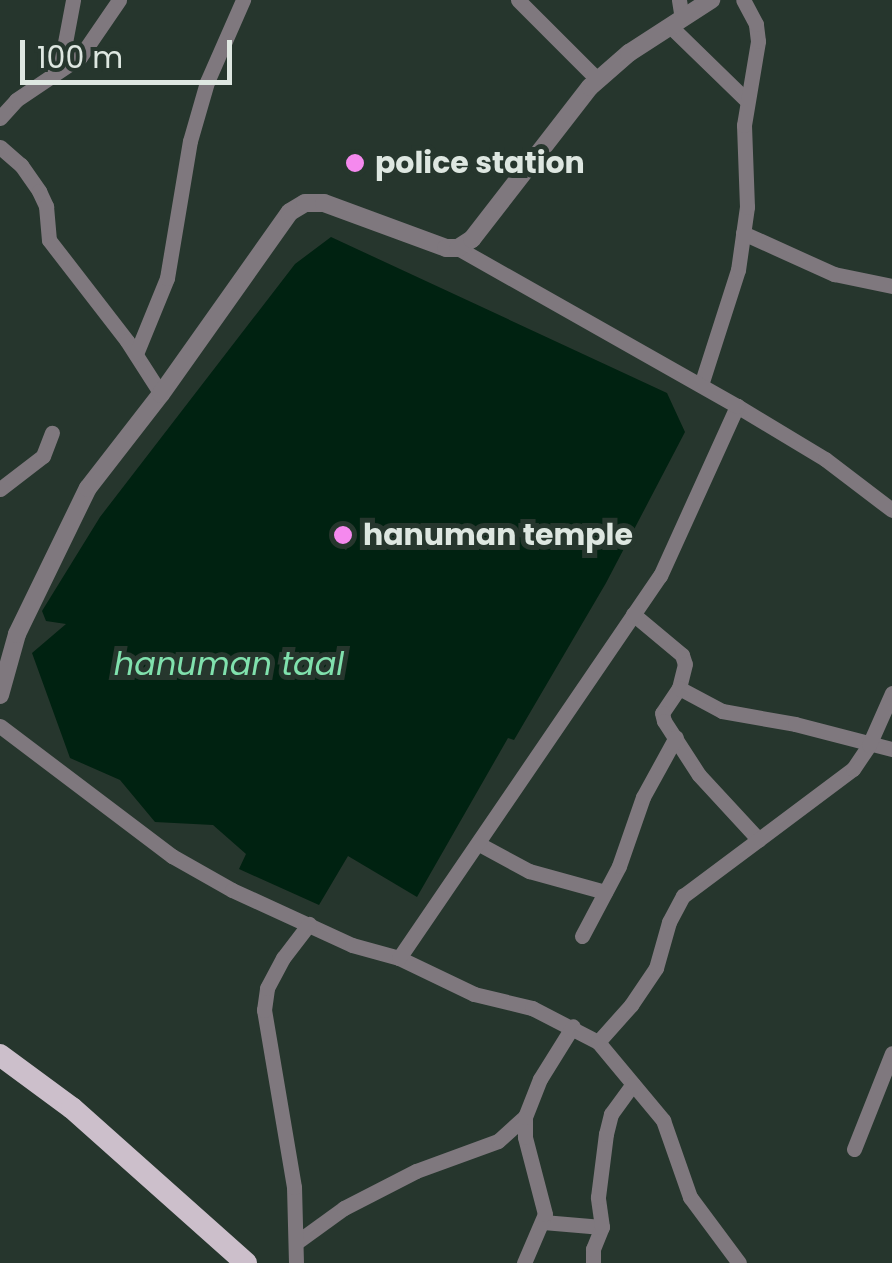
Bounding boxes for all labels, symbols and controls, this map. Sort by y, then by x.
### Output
scale bar [25,20,238,82]
text: 100 m [37,36,123,79]
place label: police station [375,145,585,181]
marker: police station [344,152,366,174]
place label: hanuman temple [363,517,633,553]
marker: hanuman temple [332,524,354,546]
water label: hanuman taal [114,645,344,683]

